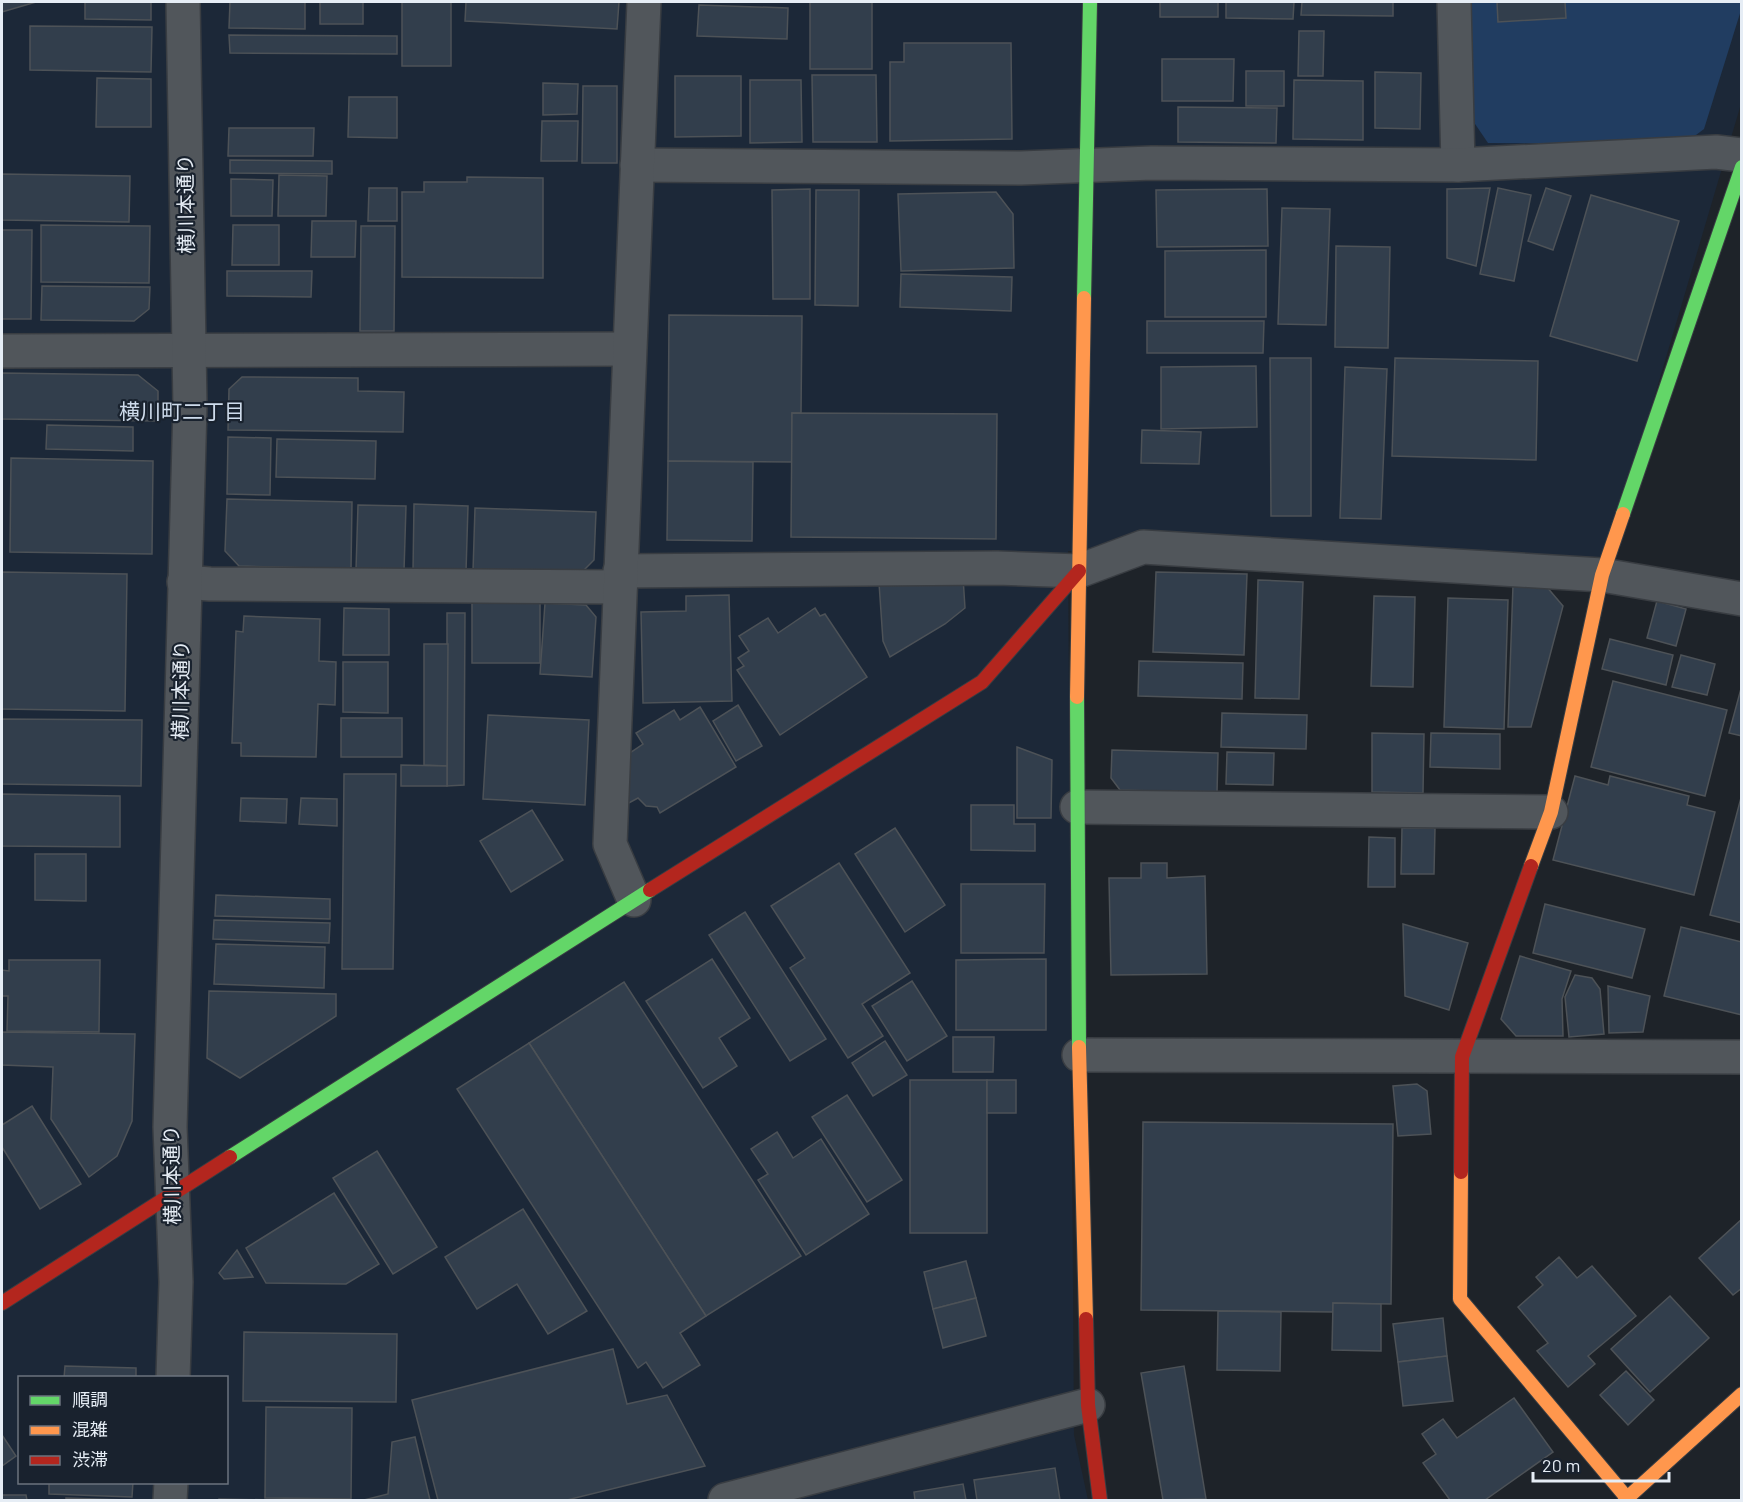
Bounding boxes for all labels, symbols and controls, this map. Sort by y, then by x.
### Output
street label: 横川本通り [172,154,198,254]
district label: 横川町二丁目 [119,398,245,423]
street label: 横川本通り [167,640,193,740]
street label: 横川本通り [158,1125,184,1225]
legend [18,1376,228,1484]
text: 順調 [72,1388,108,1410]
text: 混雑 [72,1418,108,1440]
scale bar [1533,1445,1670,1483]
text: 渋滞 [72,1448,108,1470]
text: 20 m [1542,1454,1580,1476]

